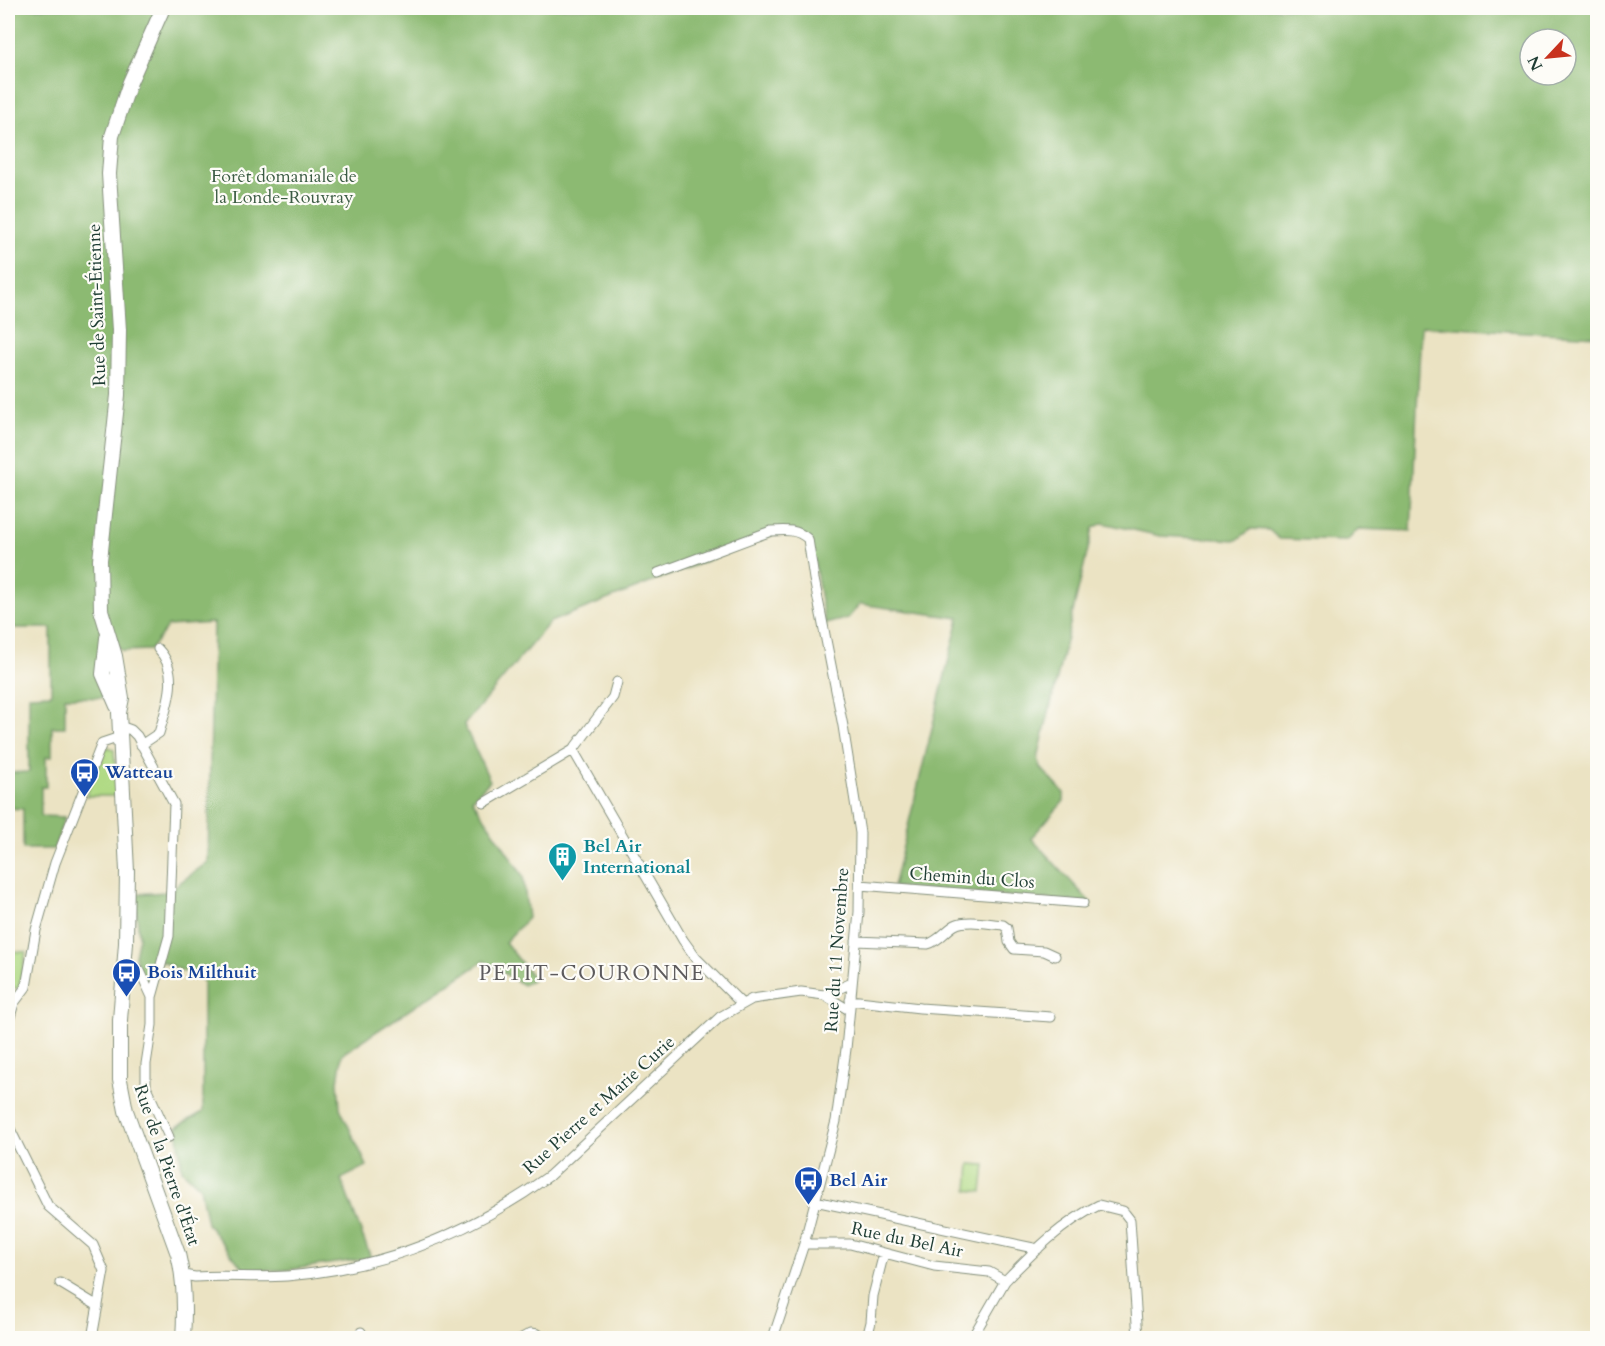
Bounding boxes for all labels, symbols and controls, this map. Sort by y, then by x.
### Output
north arrow [1518,27,1578,87]
text: N [1522,52,1548,74]
park label: Forêt domaniale de la Londe-Rouvray [211,164,357,210]
street label: Rue de Saint-Étienne [82,223,112,387]
bus stop icon: Watteau [68,756,100,798]
place label: Watteau [104,760,174,785]
place label: Bel Air International [583,834,691,880]
building icon: Bel Air International [546,840,578,882]
street label: Chemin du Clos [908,861,1036,895]
street label: Rue du 11 Novembre [819,867,855,1033]
bus stop icon: Bois Milthuit [110,956,142,998]
district label: PETIT-COURONNE [479,959,705,988]
place label: Bois Milthuit [147,960,257,985]
street label: Rue Pierre et Marie Curie [517,1030,681,1180]
street label: Rue de la Pierre d'État [128,1081,206,1249]
bus stop icon: Bel Air [792,1164,824,1206]
place label: Bel Air [829,1168,888,1193]
street label: Rue du Bel Air [849,1216,966,1264]

